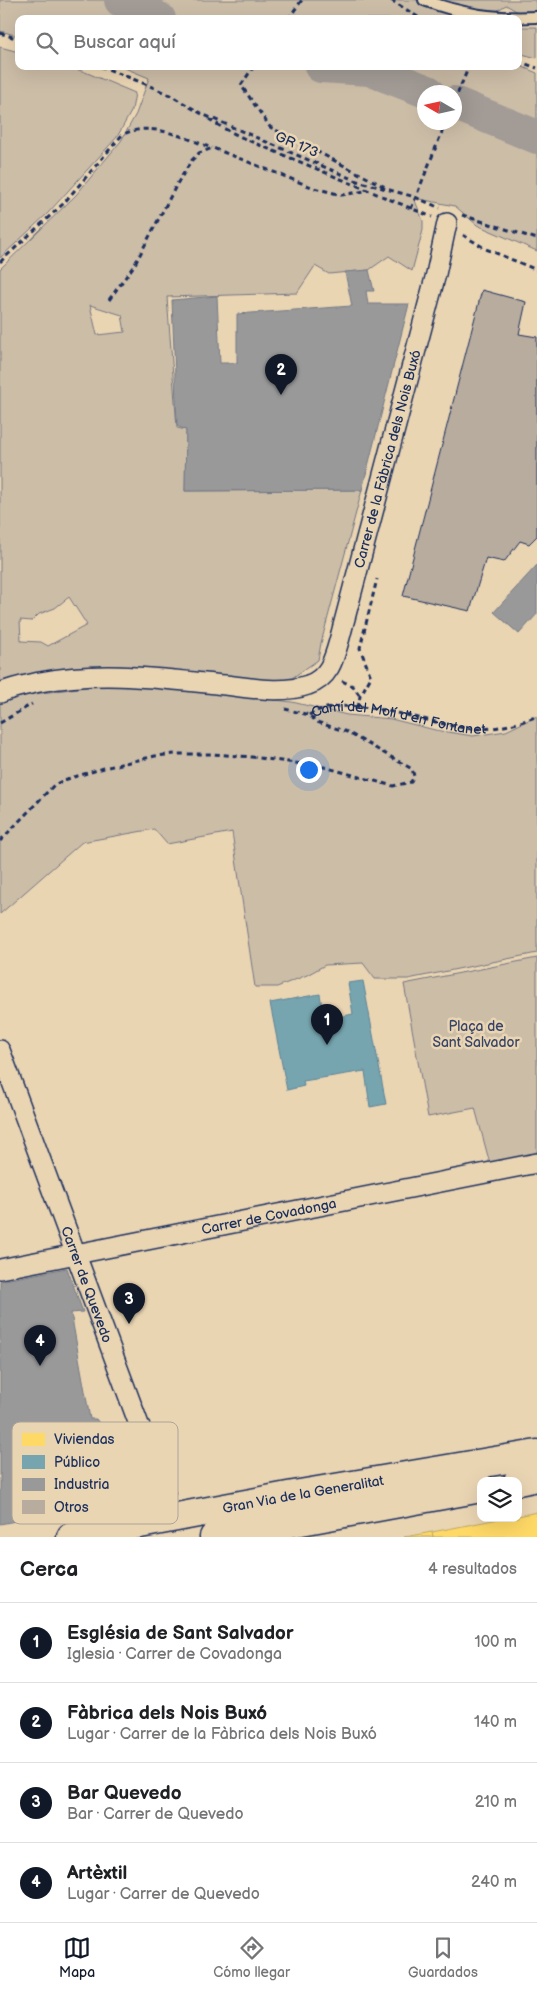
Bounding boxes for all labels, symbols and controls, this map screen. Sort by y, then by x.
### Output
search box [15,15,522,70]
icon: search [33,29,61,57]
text: Buscar aquí [73,31,176,54]
north arrow [417,85,462,130]
street label: GR 173 [273,128,321,161]
street label: Carrer de la Fàbrica dels Nois Buxó [351,348,425,570]
pin: 2 [265,354,297,395]
street label: Camí del Molí d'en Fontanet [309,698,487,738]
your location [296,757,322,783]
pin: 1 [311,1004,343,1045]
park label: Plaça de Sant Salvador [432,1018,521,1051]
street label: Carrer de Covadonga [200,1195,338,1238]
street label: Carrer de Quevedo [57,1224,116,1345]
pin: 3 [113,1283,145,1324]
pin: 4 [24,1325,56,1366]
legend [12,1422,178,1524]
text: Viviendas [54,1431,115,1448]
text: Público [54,1454,100,1471]
street label: Gran Via de la Generalitat [221,1472,386,1517]
text: Industria [54,1476,110,1493]
map controls [477,1477,522,1522]
button: layers [477,1477,522,1522]
text: Otros [54,1499,89,1516]
text: Cerca [20,1557,78,1582]
text: 4 resultados [428,1560,517,1579]
text: Església de Sant Salvador [67,1622,294,1645]
text: 1 [33,1633,39,1652]
text: 100 m [474,1633,517,1652]
text: Iglesia · Carrer de Covadonga [67,1645,282,1664]
text: Fàbrica dels Nois Buxó [67,1702,267,1725]
text: 2 [31,1713,41,1732]
text: 140 m [474,1713,517,1732]
text: Lugar · Carrer de la Fàbrica dels Nois Buxó [67,1725,377,1744]
text: Bar Quevedo [67,1782,181,1805]
text: 3 [31,1793,41,1812]
text: 210 m [475,1793,517,1812]
text: Bar · Carrer de Quevedo [67,1805,243,1824]
text: Artèxtil [67,1862,127,1885]
text: 4 [31,1873,41,1892]
text: 240 m [471,1873,517,1892]
text: Lugar · Carrer de Quevedo [67,1885,260,1904]
tab: Mapa [59,1934,95,1981]
tab: Cómo llegar [213,1934,290,1981]
tab: Guardados [408,1934,478,1981]

